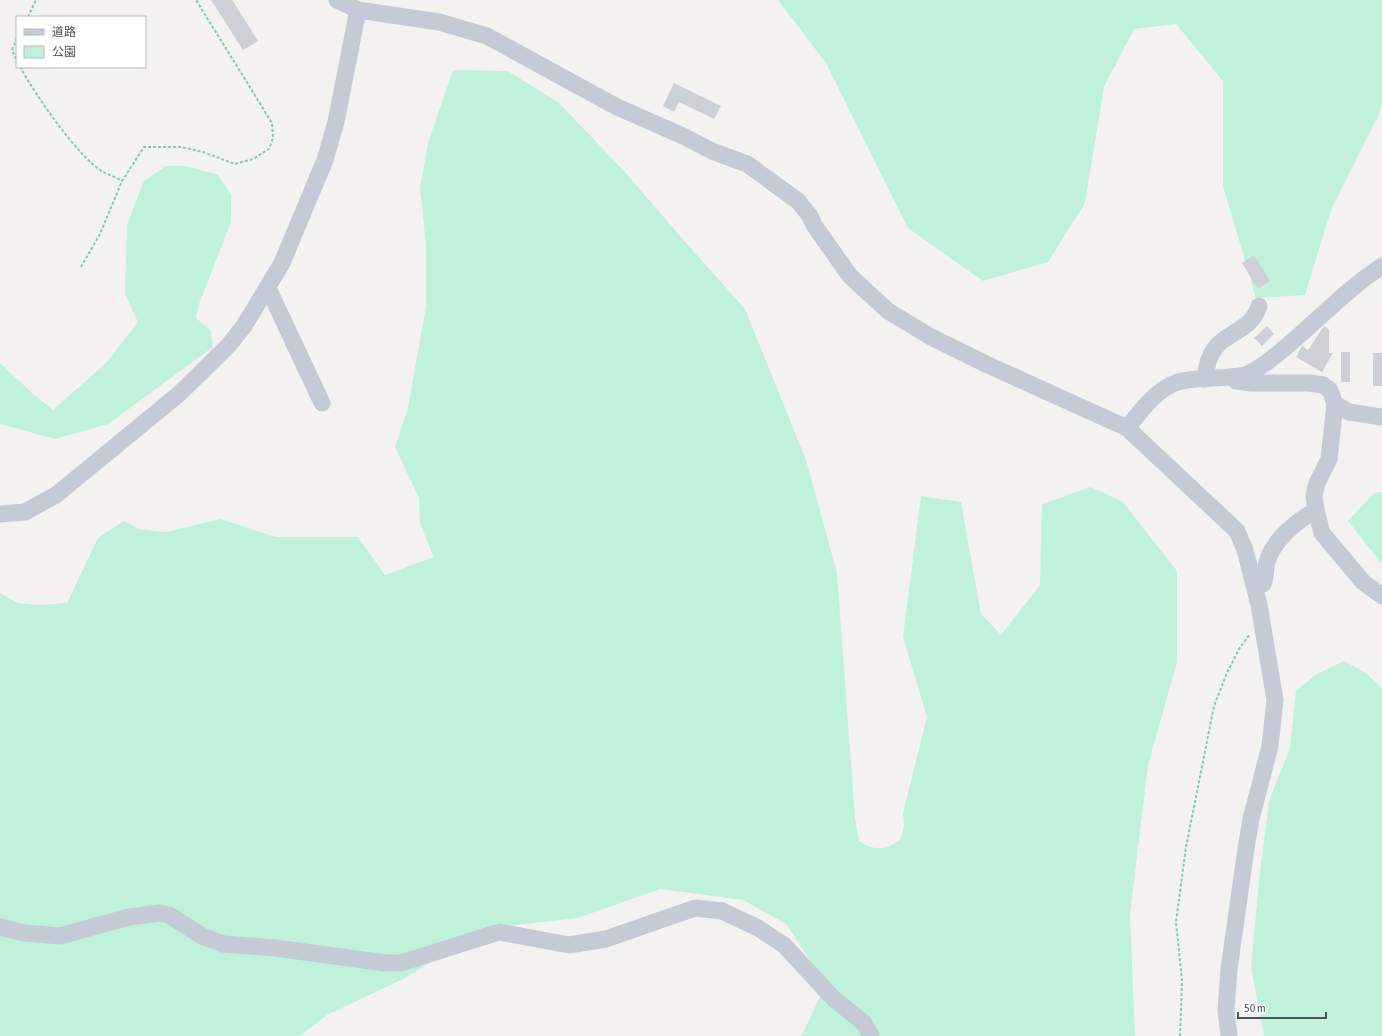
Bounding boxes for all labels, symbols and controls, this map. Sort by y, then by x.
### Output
legend [16,16,146,68]
text: 道路 [52,25,76,39]
text: 公園 [52,45,76,59]
scale bar [1238,994,1326,1020]
text: 50 m [1244,1001,1266,1015]

